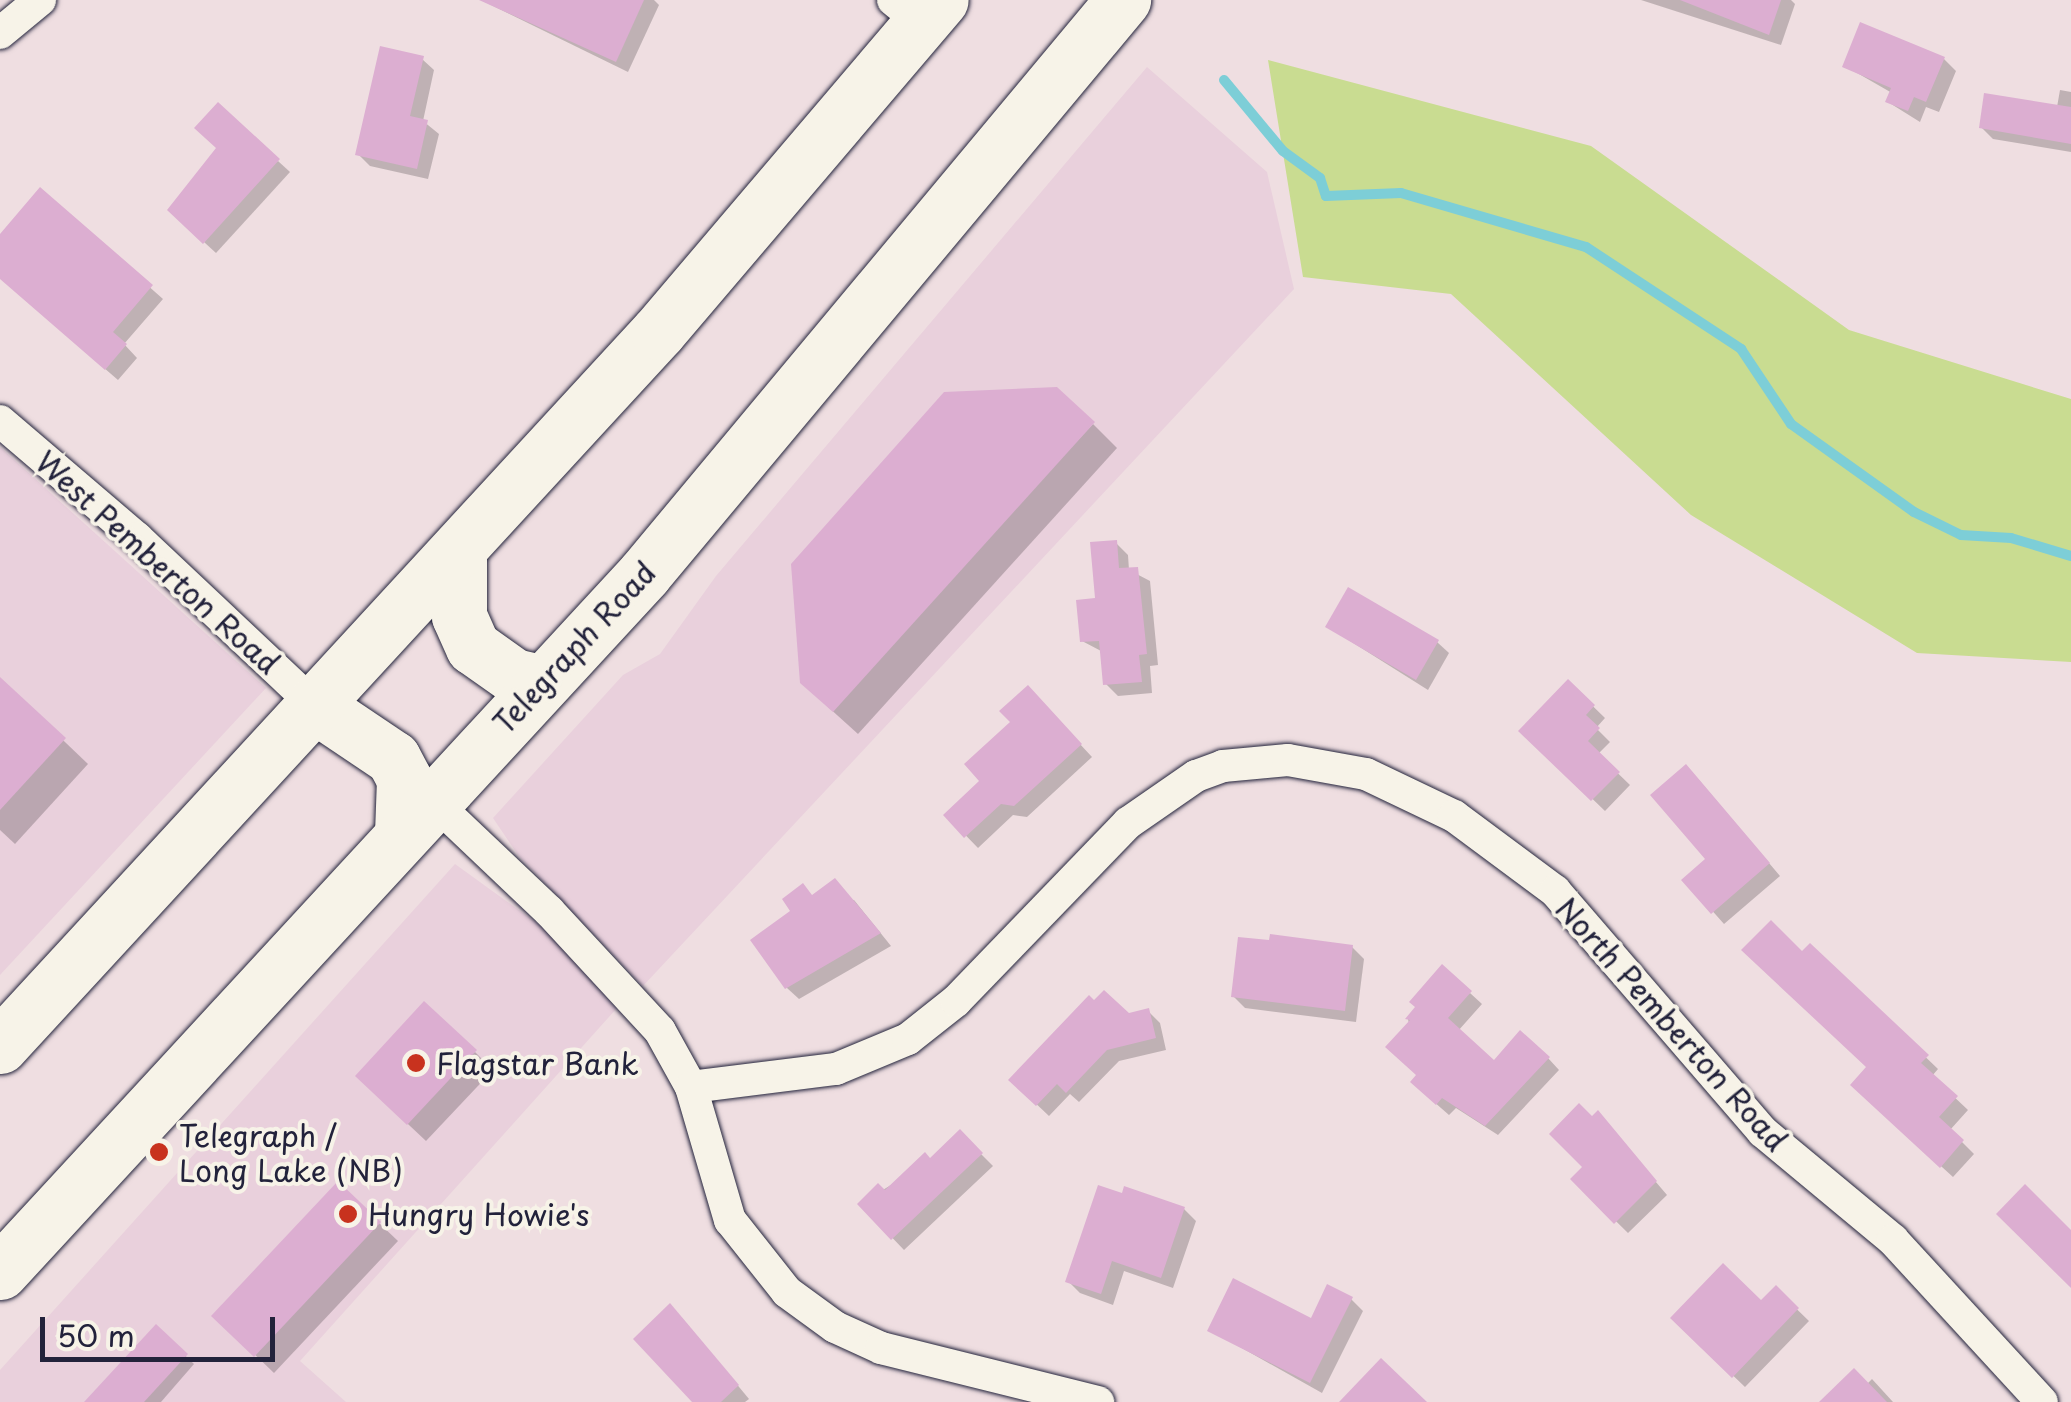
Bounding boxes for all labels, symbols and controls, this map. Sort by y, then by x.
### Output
street label: West Pemberton Road [28,442,288,682]
street label: Telegraph Road [486,555,662,739]
street label: North Pemberton Road [1548,889,1796,1159]
place label: Flagstar Bank [436,1045,640,1081]
marker: Flagstar Bank [405,1052,427,1074]
place label: Telegraph / Long Lake (NB) [179,1117,401,1188]
marker: Telegraph / Long Lake (NB) [148,1141,170,1163]
place label: Hungry Howie's [368,1196,590,1232]
marker: Hungry Howie's [337,1203,359,1225]
scale bar [45,1297,280,1359]
text: 50 m [57,1312,135,1357]

